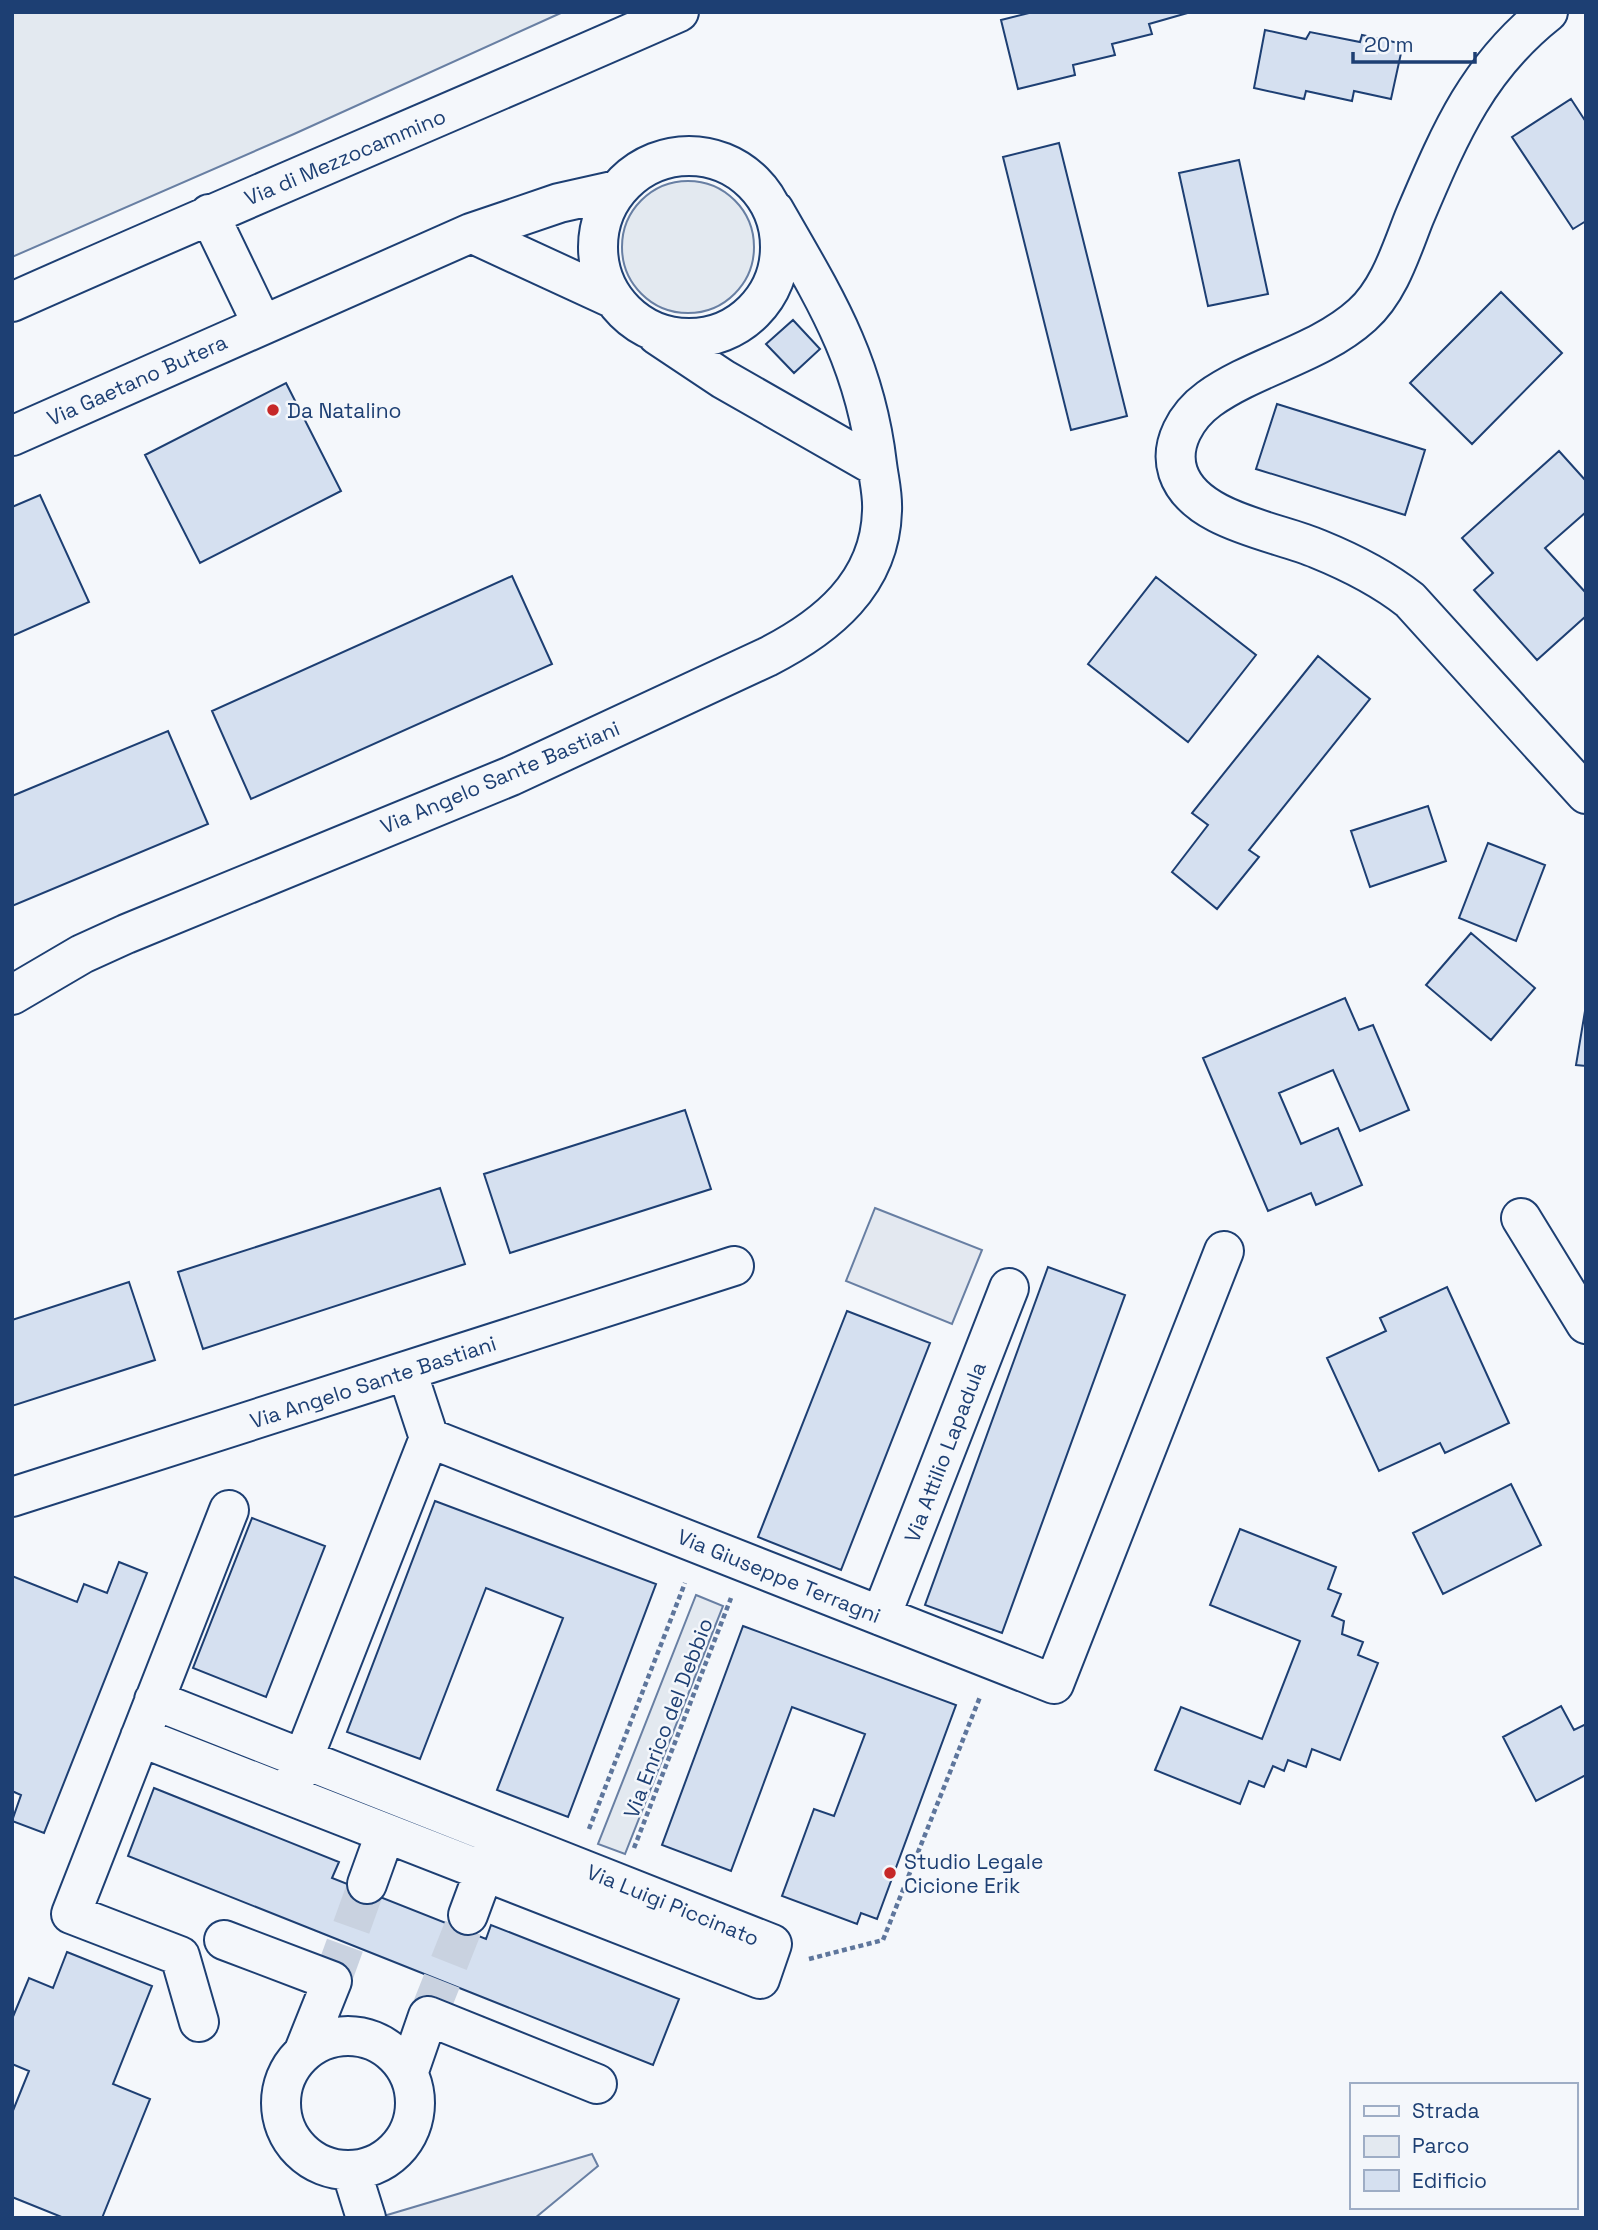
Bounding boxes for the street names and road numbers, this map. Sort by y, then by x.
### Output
street label: Via di Mezzocammino [240,102,450,212]
street label: Via Gaetano Butera [43,328,231,432]
street label: Via Angelo Sante Bastiani [376,714,624,840]
street label: Via Angelo Sante Bastiani [247,1329,499,1435]
street label: Via Attilio Lapadula [898,1358,992,1546]
street label: Via Giuseppe Terragni [673,1523,885,1629]
street label: Via Enrico del Debbio [617,1614,719,1822]
street label: Via Luigi Piccinato [583,1858,763,1952]

